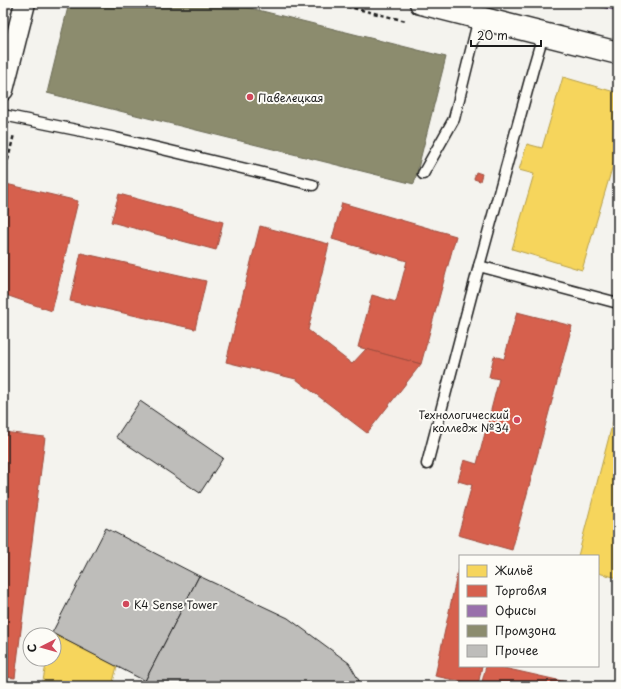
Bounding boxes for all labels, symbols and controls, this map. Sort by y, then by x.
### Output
scale bar [471,22,541,48]
text: 20 m [477,26,508,44]
place label: Павелецкая [258,89,323,106]
marker: Павелецкая [245,92,255,102]
place label: Технологический колледж №34 [419,406,509,436]
marker: Технологический колледж №34 [512,415,522,425]
legend [459,555,599,667]
text: Жильё [494,561,533,579]
text: Торговля [495,581,547,599]
place label: К4 Sense Tower [134,596,218,613]
marker: К4 Sense Tower [121,599,131,609]
text: Офисы [495,601,536,619]
text: Промзона [495,621,557,639]
north arrow [22,627,62,667]
text: Прочее [495,641,539,659]
text: С [23,643,40,653]

